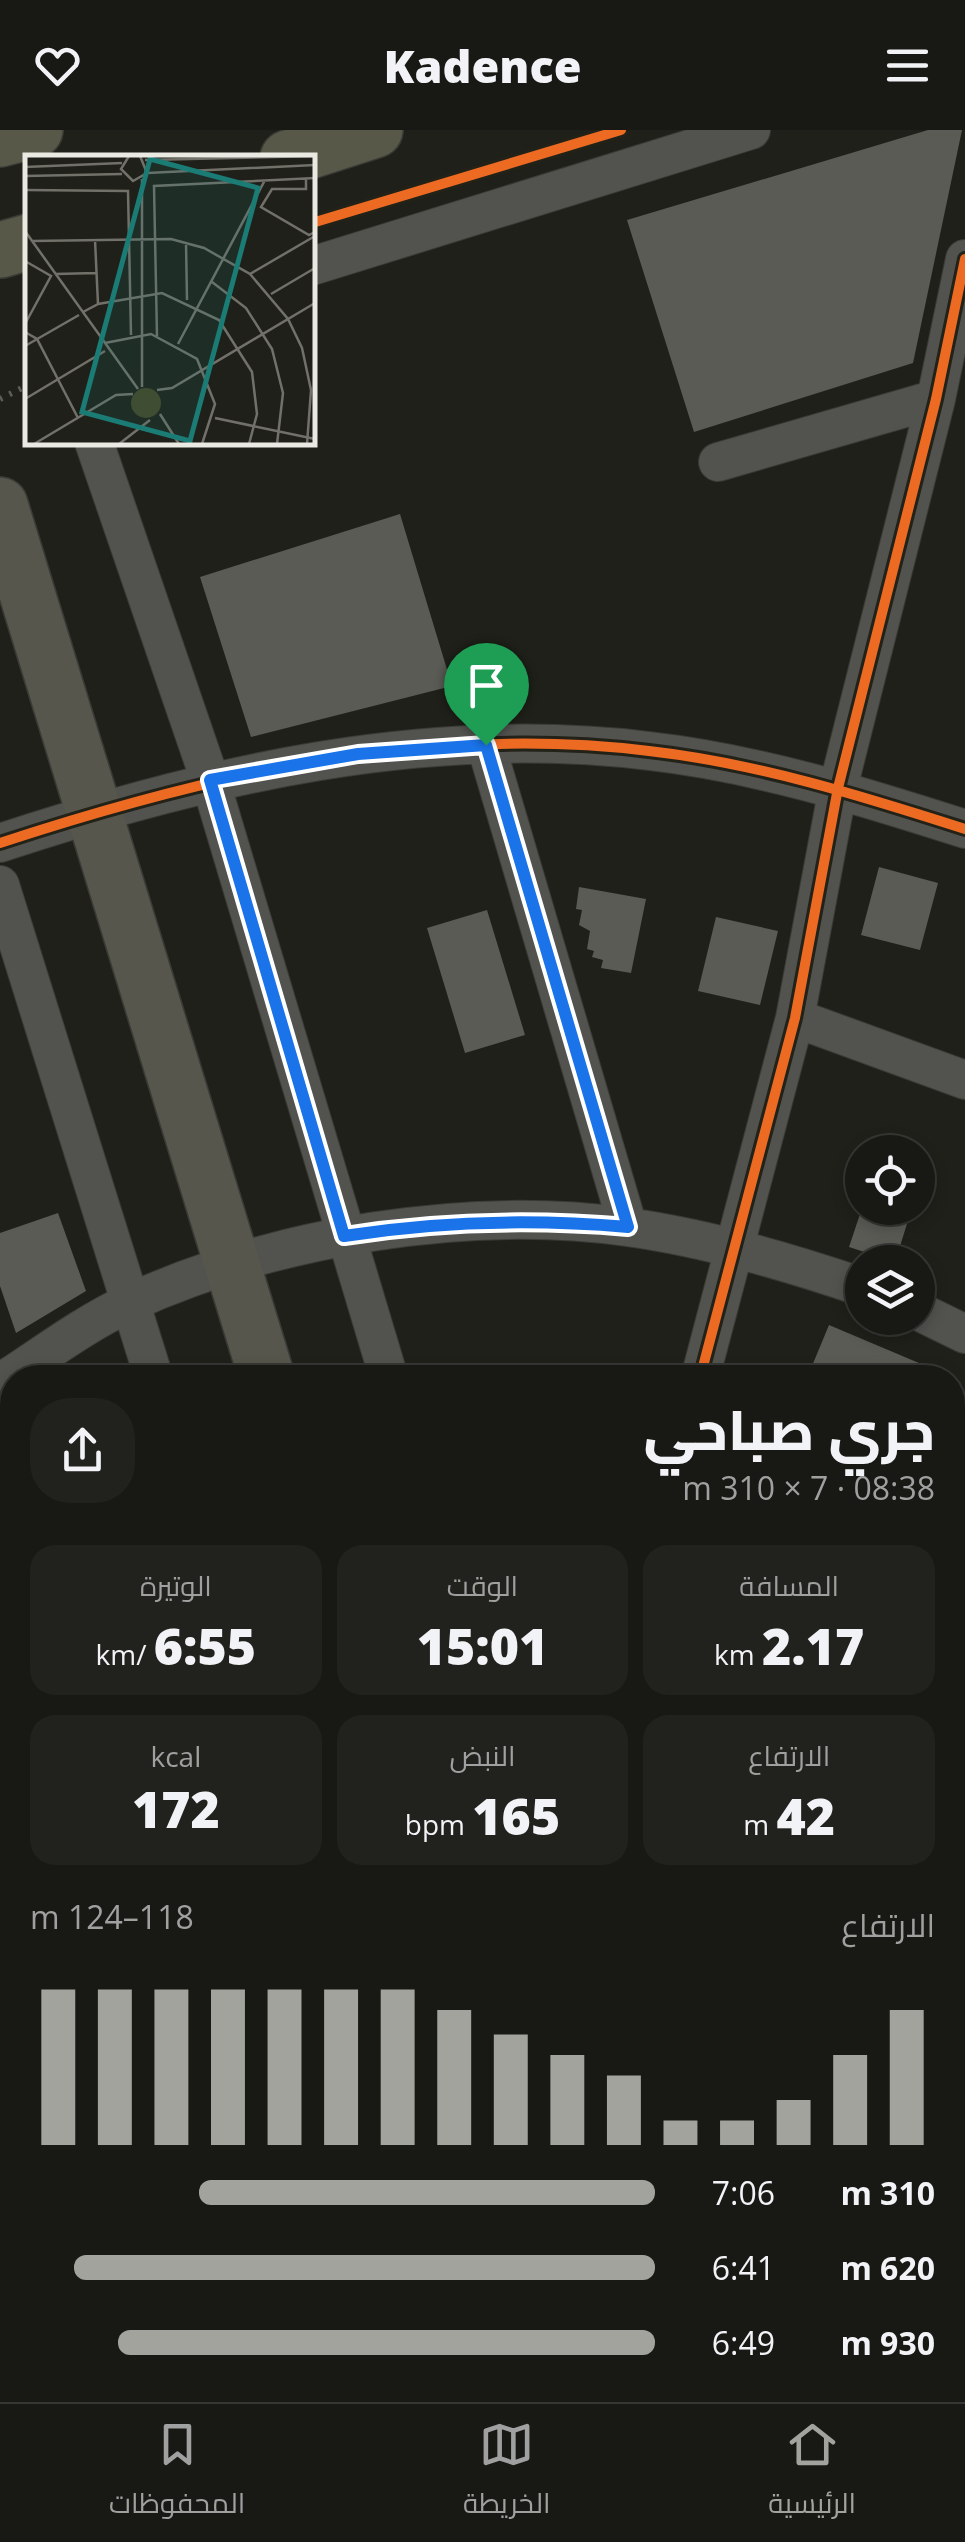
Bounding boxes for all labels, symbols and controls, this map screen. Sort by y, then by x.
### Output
text: Kadence [384,35,581,96]
icon: heart [30,38,85,93]
icon: menu [880,38,935,93]
inset map [25,155,315,445]
pin [444,643,529,746]
icon: arrive [459,658,514,713]
map controls [845,1135,935,1335]
button: locate [845,1135,935,1225]
button: layers [845,1245,935,1335]
text: جري صباحي [643,1391,935,1466]
button: share [30,1398,135,1503]
text: 08:38 · 7 × 310 m [682,1466,935,1509]
text: الوتيرة [140,1566,212,1604]
text: الوقت [447,1566,518,1604]
text: المسافة [739,1566,839,1604]
text: 6:55 [154,1612,256,1680]
text: 15:01 [417,1612,548,1680]
text: 2.17 [762,1612,864,1680]
text: /km [96,1635,154,1673]
text: km [714,1635,762,1673]
text: النبض [450,1736,515,1774]
text: الارتفاع [748,1736,830,1774]
text: kcal [150,1737,201,1775]
text: 172 [132,1775,220,1843]
text: 165 [472,1782,560,1850]
text: 42 [776,1782,835,1850]
text: bpm [405,1805,472,1843]
text: m [743,1805,776,1843]
text: 118–124 m [30,1895,194,1938]
text: الارتفاع [841,1903,935,1946]
text: 7:06 [712,2171,775,2214]
text: 310 m [840,2171,935,2214]
text: 6:41 [712,2246,775,2289]
text: 620 m [840,2246,935,2289]
text: 6:49 [712,2321,775,2364]
text: 930 m [840,2321,935,2364]
tab: المحفوظات [109,2417,245,2529]
tab: الخريطة [463,2417,550,2529]
tab: الرئيسية [768,2417,856,2529]

